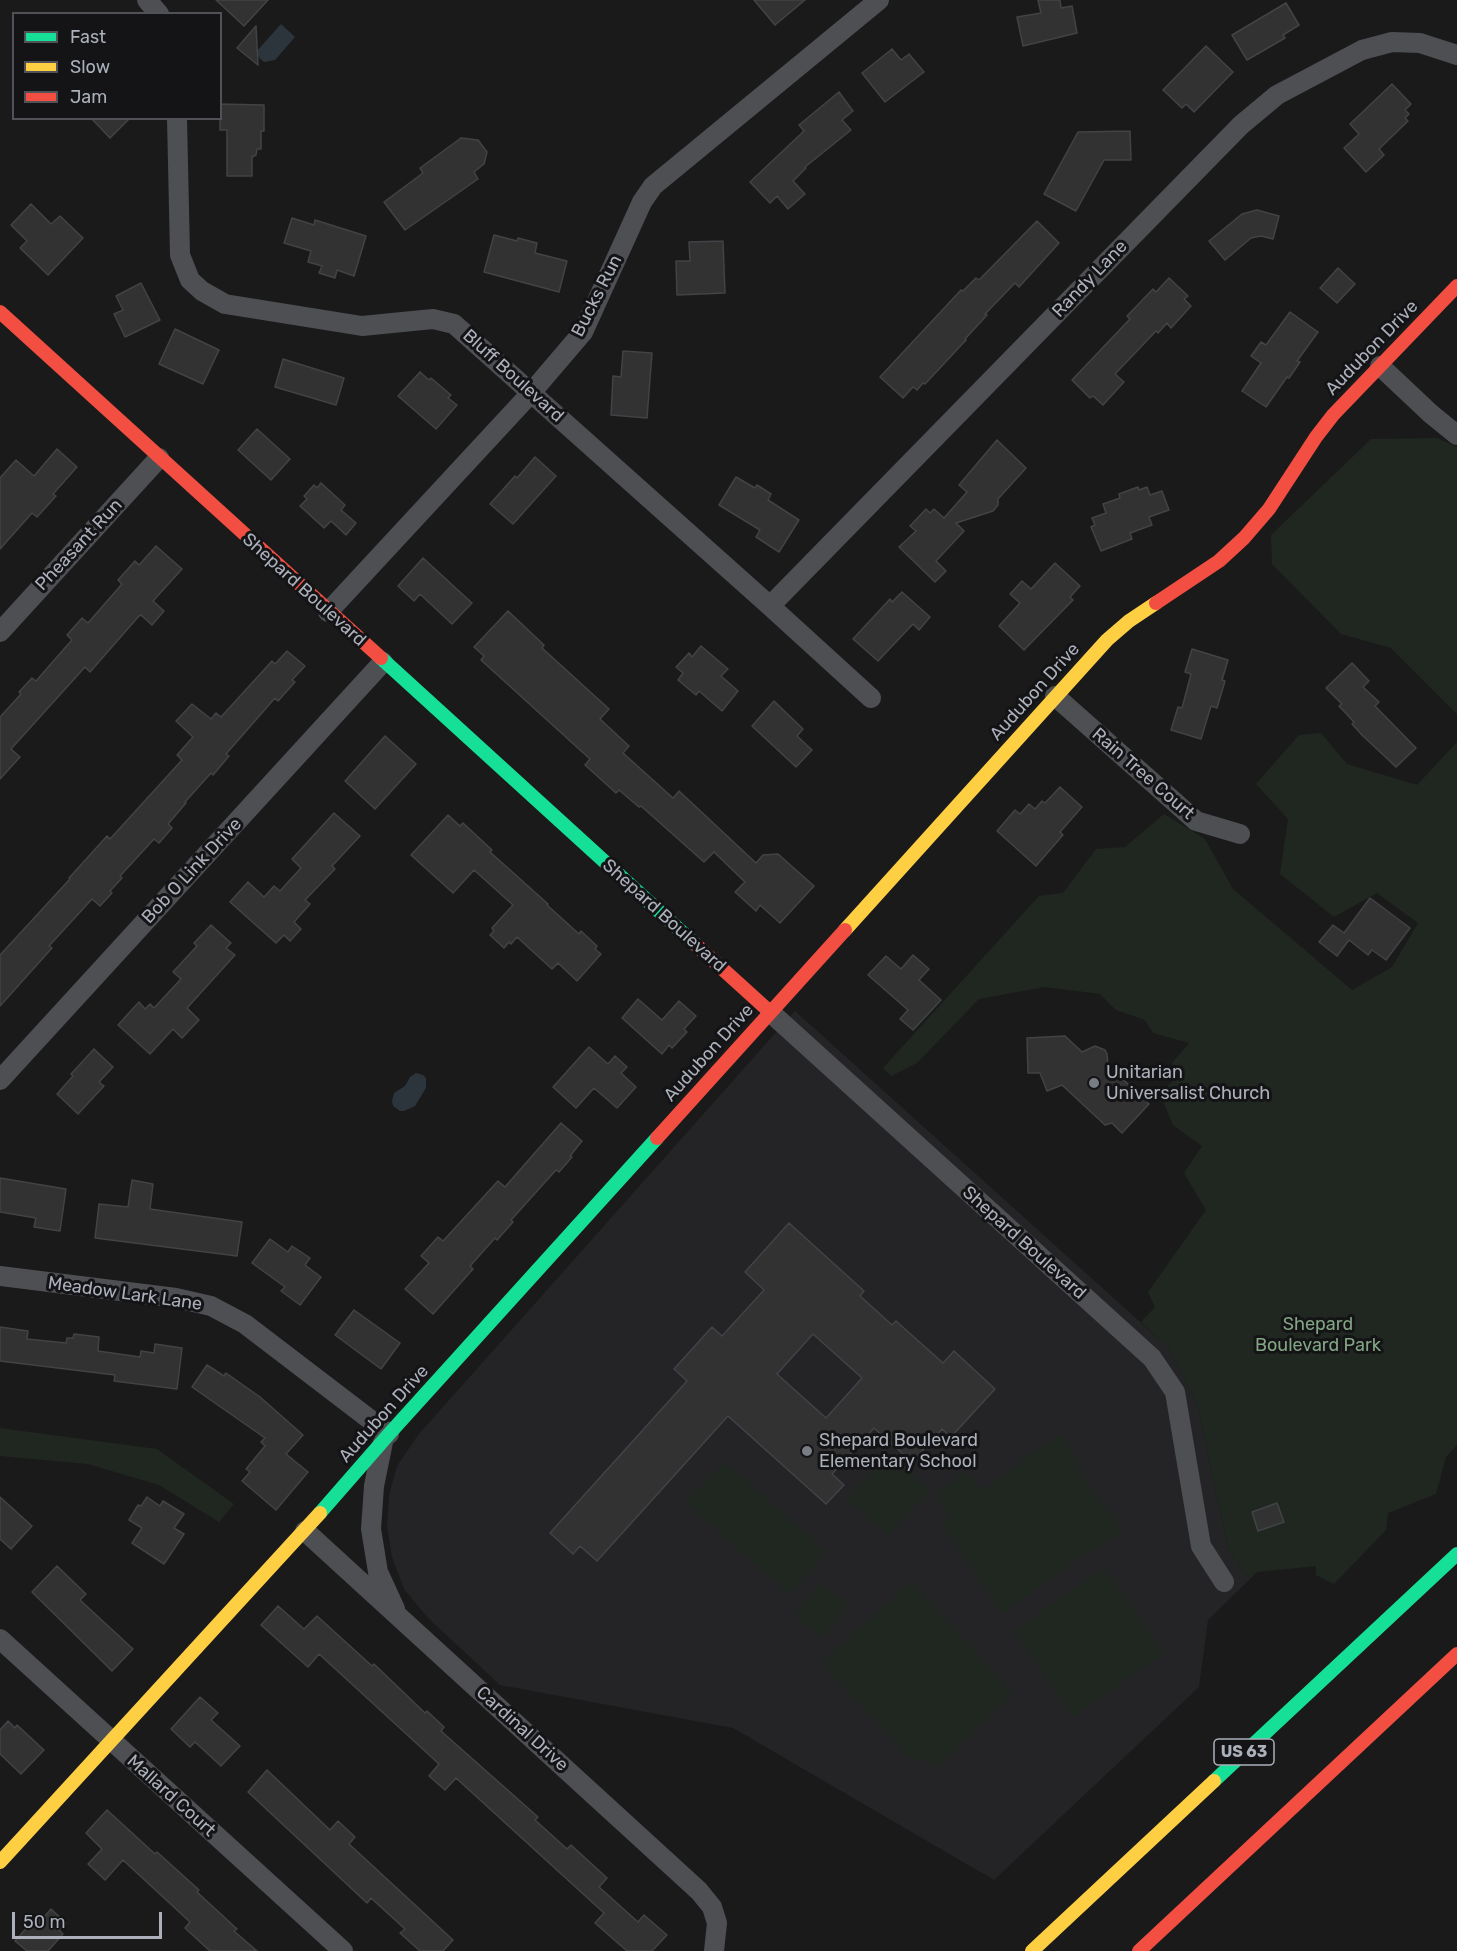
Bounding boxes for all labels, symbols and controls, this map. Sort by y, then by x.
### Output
legend [12,12,222,120]
text: Fast [70,26,106,48]
text: Slow [70,56,110,78]
text: Jam [70,86,107,108]
street label: Randy Lane [1048,236,1132,322]
street label: Bucks Run [567,251,627,341]
street label: Audubon Drive [1321,296,1423,400]
street label: Bluff Boulevard [458,325,568,427]
street label: Pheasant Run [31,495,127,595]
street label: Shepard Boulevard [238,529,370,651]
street label: Audubon Drive [985,639,1085,745]
street label: Rain Tree Court [1087,724,1199,824]
street label: Bob O Link Drive [138,814,246,928]
street label: Shepard Boulevard [598,855,730,977]
street label: Audubon Drive [659,1000,759,1106]
place label: Unitarian Universalist Church [1106,1062,1270,1104]
marker: Unitarian Universalist Church [1087,1076,1101,1090]
street label: Shepard Boulevard [958,1182,1090,1304]
street label: Meadow Lark Lane [46,1272,204,1316]
park label: Shepard Boulevard Park [1255,1314,1381,1356]
street label: Audubon Drive [334,1361,434,1467]
place label: Shepard Boulevard Elementary School [819,1430,978,1472]
marker: Shepard Boulevard Elementary School [800,1444,814,1458]
street label: Cardinal Drive [471,1682,573,1776]
road number: US 63 [1214,1739,1274,1765]
street label: Mallard Court [122,1751,220,1841]
scale bar [15,1900,165,1938]
text: 50 m [23,1911,66,1933]

